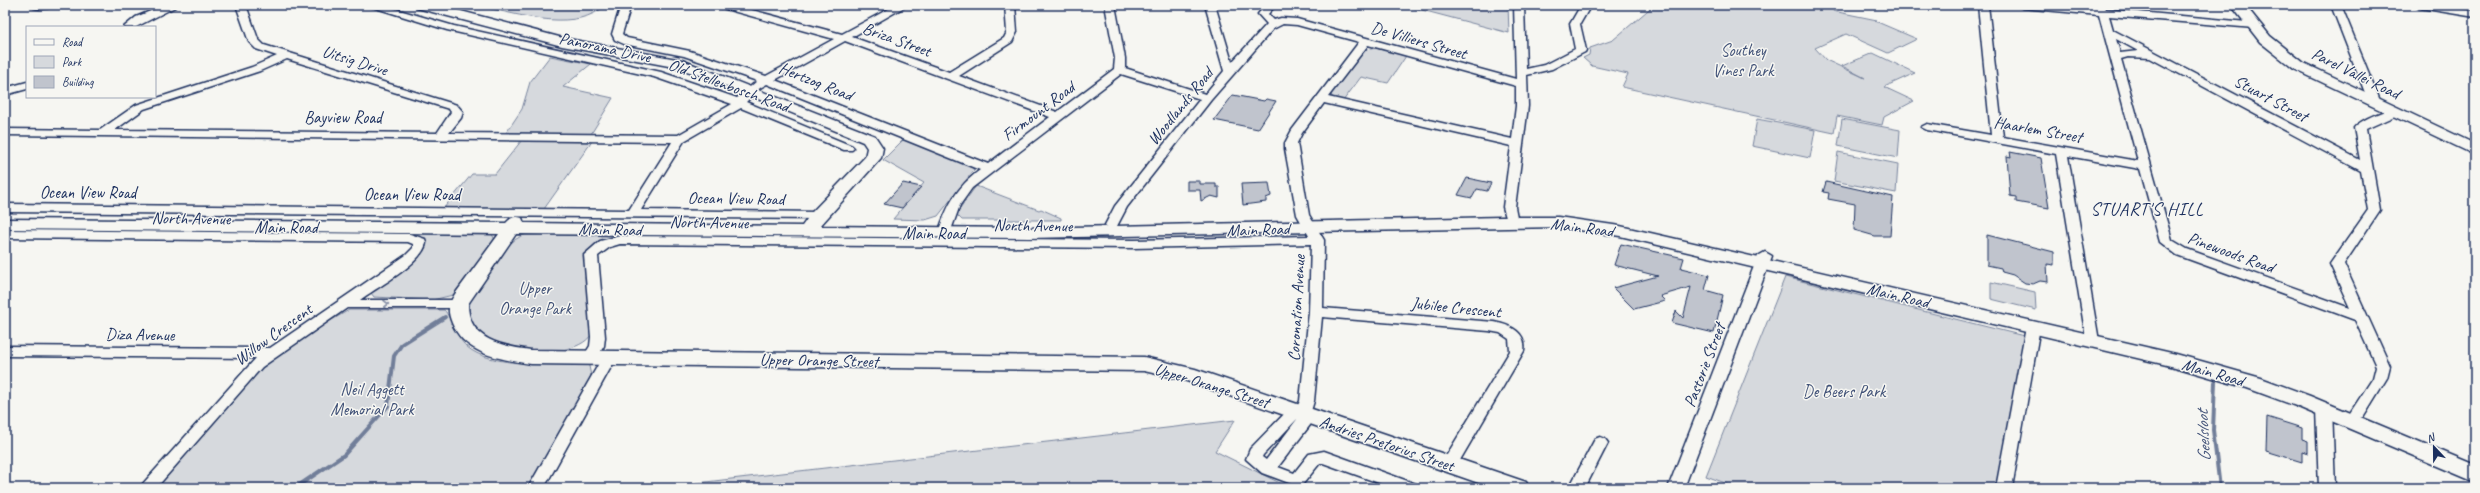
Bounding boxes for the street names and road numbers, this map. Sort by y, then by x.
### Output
street label: Briza Street [860,17,936,62]
street label: De Villiers Street [1369,17,1471,65]
street label: Panorama Drive [557,28,654,68]
street label: Uitsig Drive [320,41,391,81]
street label: Parel Vallei Road [2308,43,2405,105]
street label: Old Stellenbosch Road [666,54,795,118]
street label: Hertzog Road [776,57,859,107]
street label: Woodlands Road [1143,62,1219,149]
street label: Stuart Street [2230,70,2313,128]
street label: Firmount Road [998,75,1082,146]
street label: Bayview Road [304,107,384,128]
street label: Haarlem Street [1992,111,2086,148]
street label: Ocean View Road [40,182,139,203]
street label: Ocean View Road [364,184,463,205]
street label: Ocean View Road [687,187,787,210]
street label: North Avenue [151,207,232,230]
street label: North Avenue [669,211,750,234]
street label: Main Road [1549,213,1618,242]
street label: North Avenue [993,214,1074,237]
street label: Main Road [254,217,321,238]
street label: Main Road [578,218,645,241]
street label: Main Road [1226,218,1293,241]
street label: Main Road [902,223,969,244]
street label: Pinewoods Road [2185,227,2280,279]
street label: Coronation Avenue [1283,253,1310,362]
street label: Main Road [1865,278,1934,314]
street label: Jubilee Crescent [1409,292,1504,323]
street label: Willow Crescent [230,298,318,370]
street label: Pastorie Street [1679,318,1731,410]
street label: Diza Avenue [105,323,176,346]
street label: Upper Orange Street [759,349,881,372]
street label: Main Road [2180,354,2249,392]
street label: Upper Orange Street [1152,358,1274,414]
street label: Andries Pretorius Street [1317,411,1459,477]

